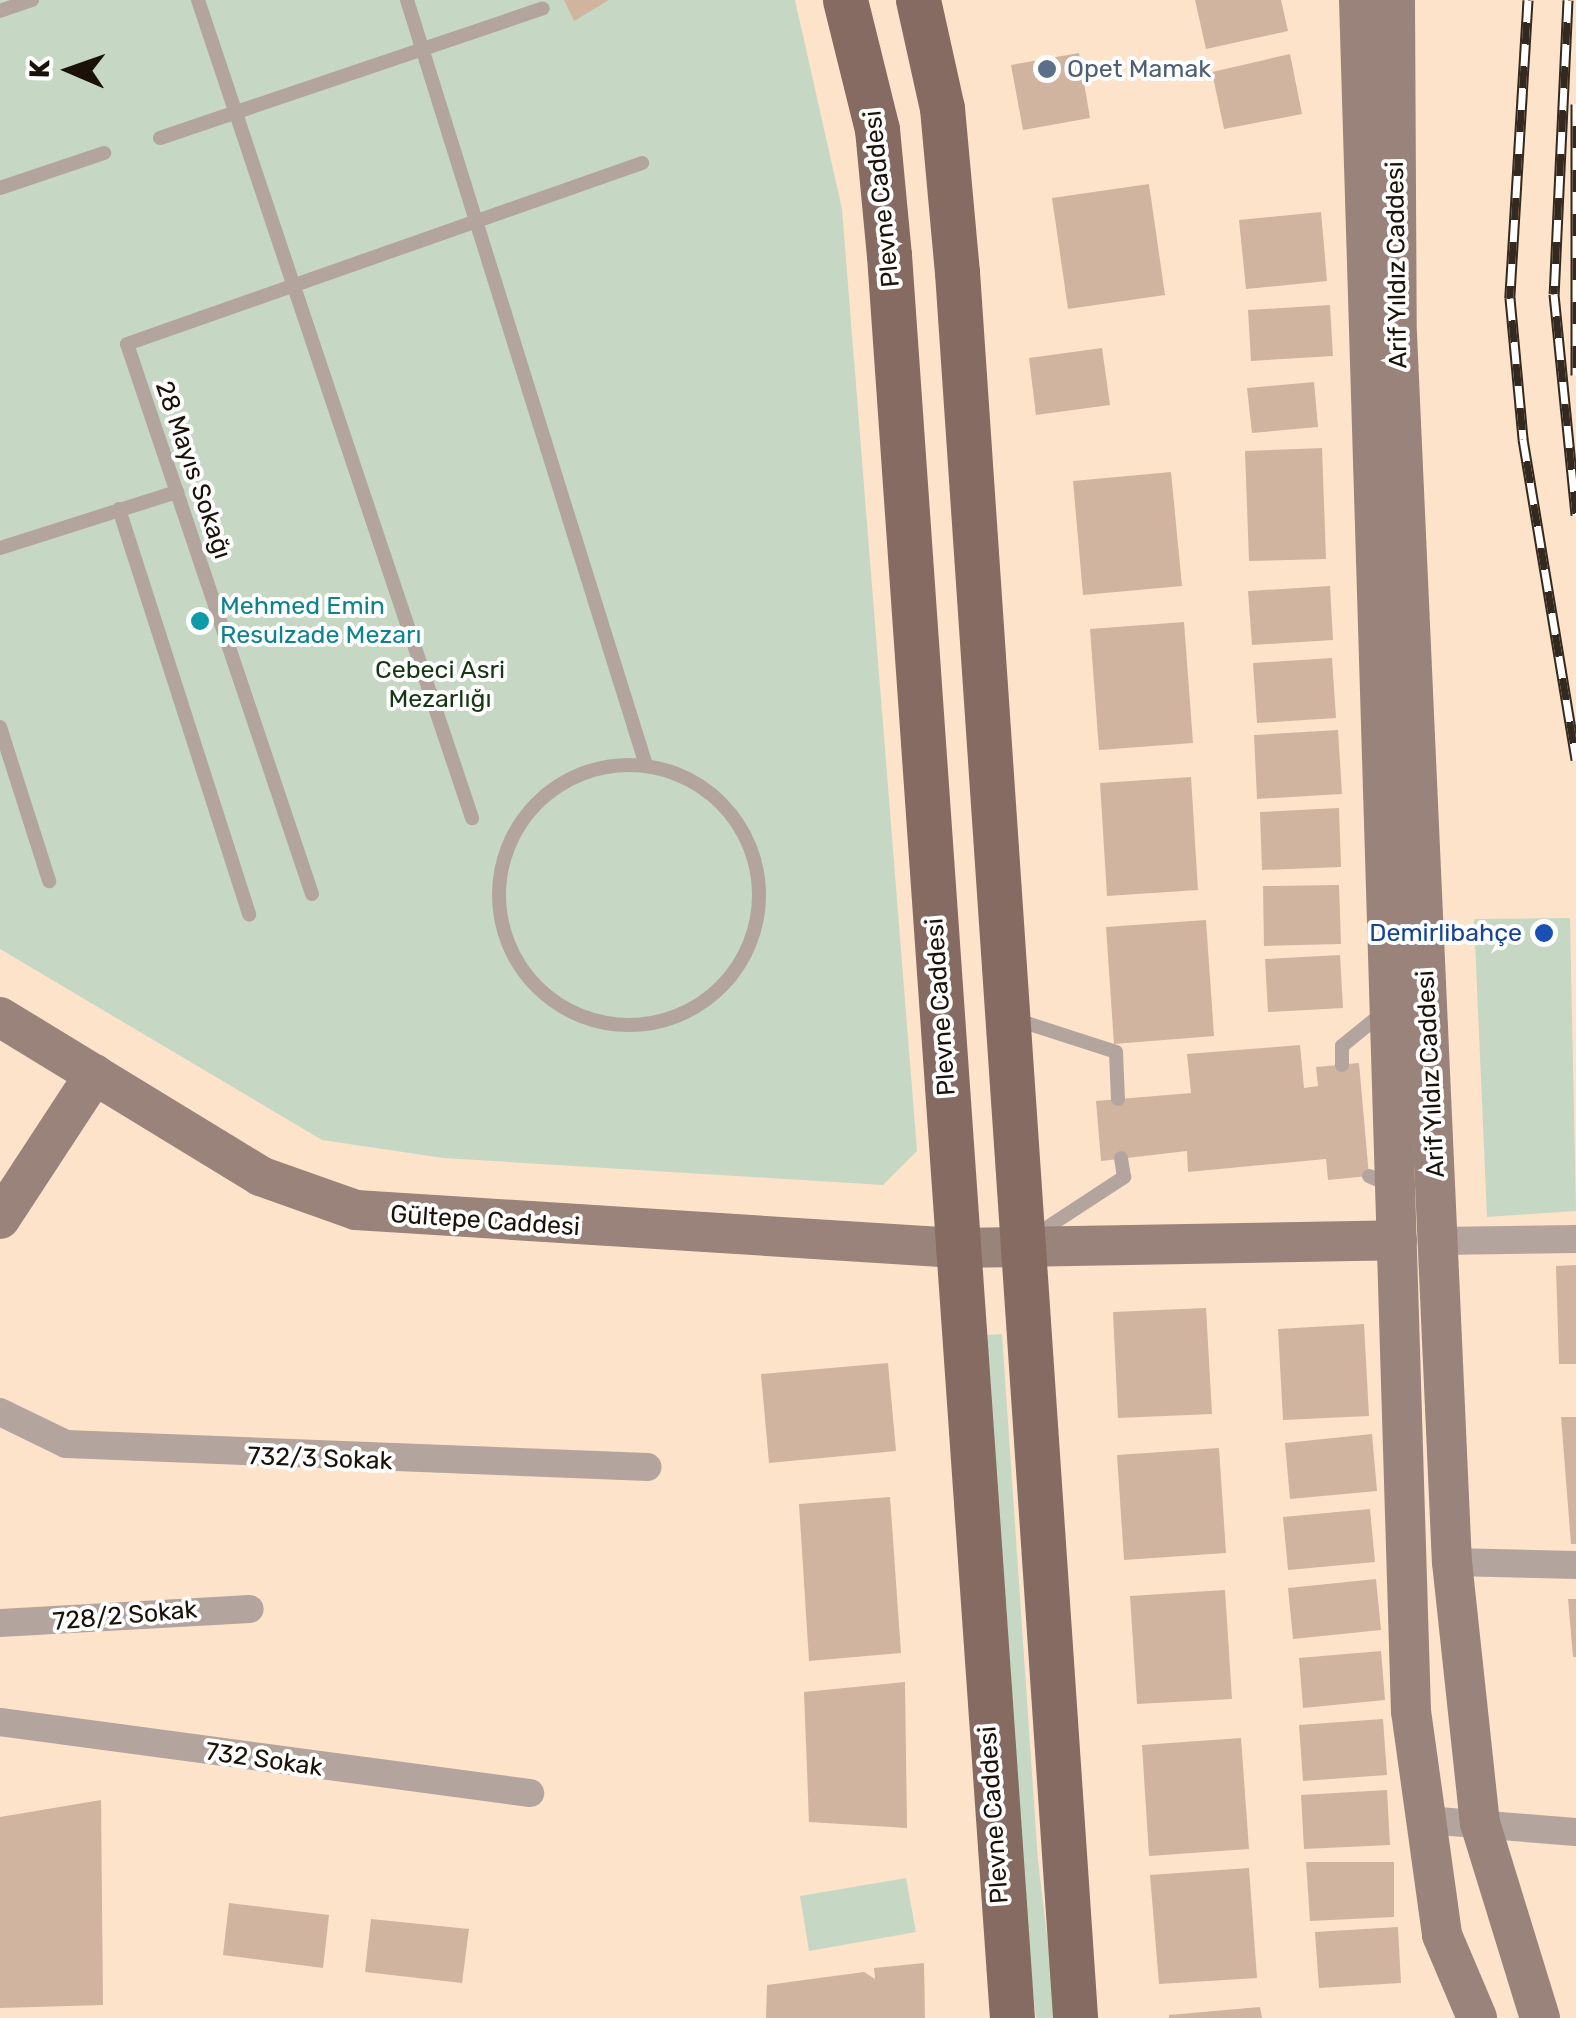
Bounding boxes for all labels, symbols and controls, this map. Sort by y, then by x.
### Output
north arrow [20,20,120,120]
place label: Opet Mamak [1067,54,1211,84]
marker: Opet Mamak [1036,58,1058,80]
text: K [23,59,56,79]
street label: Plevne Caddesi [858,109,906,289]
street label: Arif Yıldız Caddesi [1380,160,1414,370]
street label: 28 Mayıs Sokağı [149,377,237,563]
place label: Mehmed Emin Resulzade Mezarı [220,592,422,651]
marker: Mehmed Emin Resulzade Mezarı [189,610,211,632]
park label: Cebeci Asri Mezarlığı [375,656,505,715]
street label: Plevne Caddesi [920,917,962,1097]
place label: Demirlibahçe [1369,918,1522,948]
marker: Demirlibahçe [1531,920,1557,946]
street label: Arif Yıldız Caddesi [1411,969,1451,1179]
street label: Gültepe Caddesi [389,1199,581,1243]
street label: 732/3 Sokak [247,1441,393,1477]
street label: 728/2 Sokak [51,1595,199,1637]
street label: Plevne Caddesi [973,1725,1015,1905]
street label: 732 Sokak [204,1737,324,1783]

